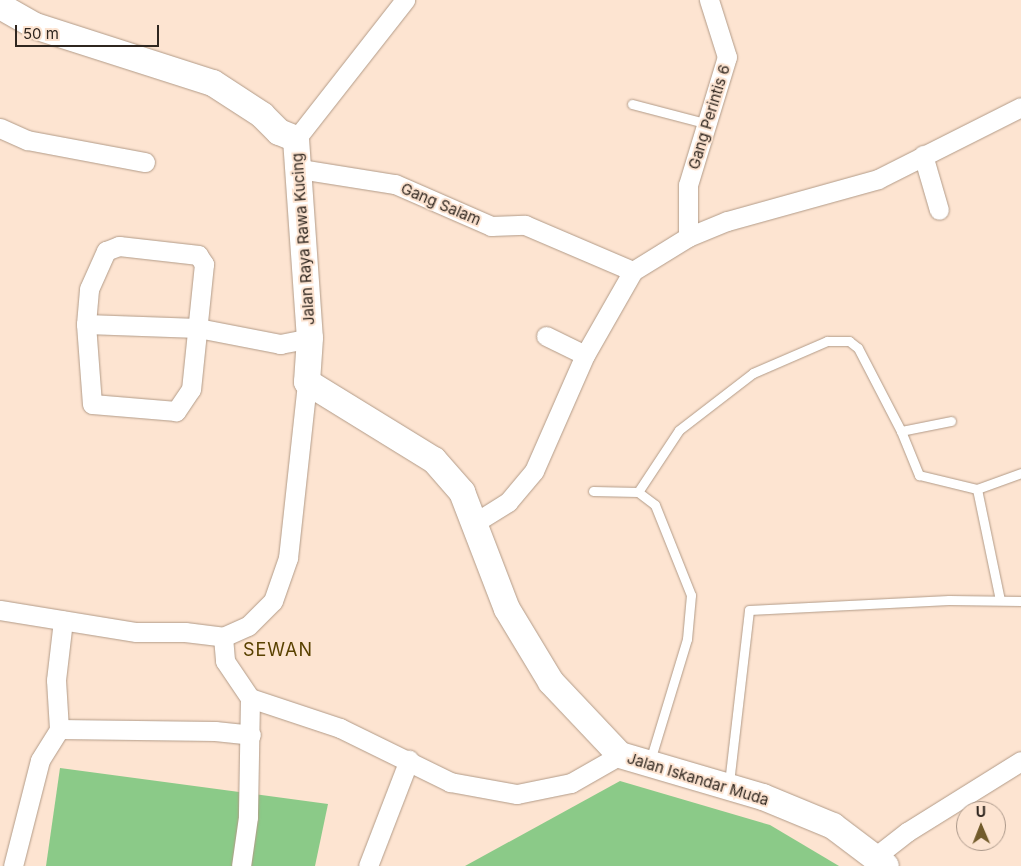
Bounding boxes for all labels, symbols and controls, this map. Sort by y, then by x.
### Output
scale bar [18,15,161,47]
text: 50 m [23,24,59,43]
street label: Gang Perintis 6 [685,62,733,172]
street label: Jalan Raya Rawa Kucing [288,152,318,326]
street label: Gang Salam [398,179,484,229]
district label: SEWAN [242,639,314,661]
street label: Jalan Iskandar Muda [625,749,771,809]
north arrow [956,801,1006,851]
text: U [975,803,986,820]

